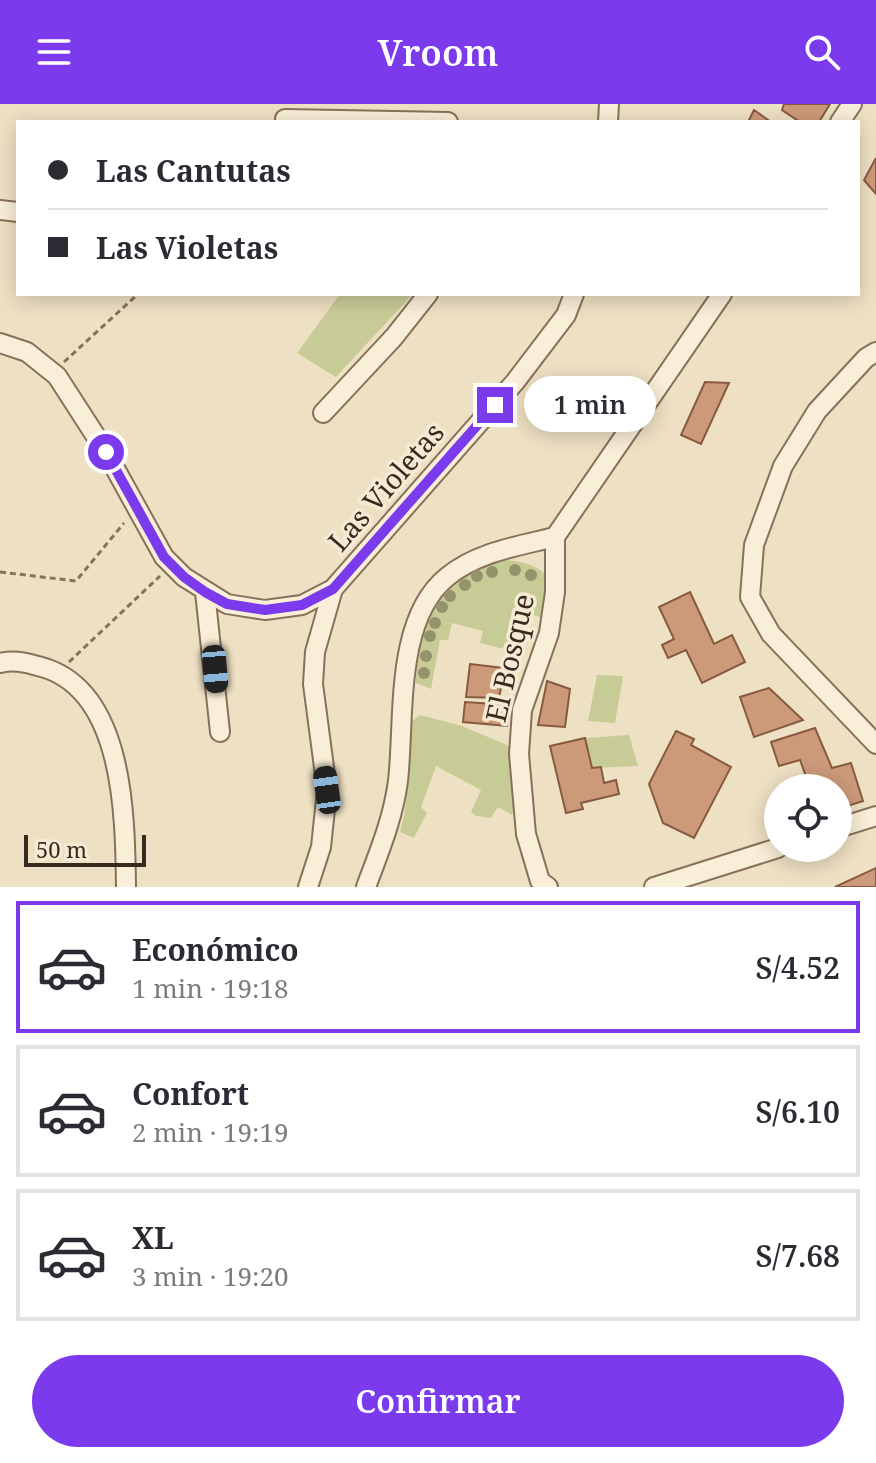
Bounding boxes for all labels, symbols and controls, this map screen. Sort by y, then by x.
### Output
text: Vroom [377,28,499,77]
icon: menu [32,30,76,74]
icon: search [800,30,844,74]
text: Las Cantutas [96,150,291,191]
text: Las Violetas [96,227,278,268]
callout: 1 min [523,377,655,433]
text: 1 min [554,386,626,422]
route end [477,387,513,423]
street label: Las Violetas [319,414,452,559]
route start [88,434,124,470]
street label: El Bosque [476,590,542,726]
car [201,644,229,694]
car [312,765,342,815]
map controls [764,774,852,862]
button: locate [764,774,852,862]
scale bar [24,831,146,867]
text: 50 m [36,834,87,864]
text: Económico [132,929,299,970]
icon: car [36,931,108,1003]
text: S/4.52 [755,947,840,988]
text: 1 min · 19:18 [132,970,289,1006]
text: Confort [132,1073,249,1114]
icon: car [36,1075,108,1147]
text: S/6.10 [755,1091,840,1132]
text: 2 min · 19:19 [132,1114,289,1150]
text: XL [132,1217,174,1258]
icon: car [36,1219,108,1291]
text: S/7.68 [755,1235,840,1276]
text: 3 min · 19:20 [132,1258,289,1294]
button: Confirmar [32,1355,844,1447]

